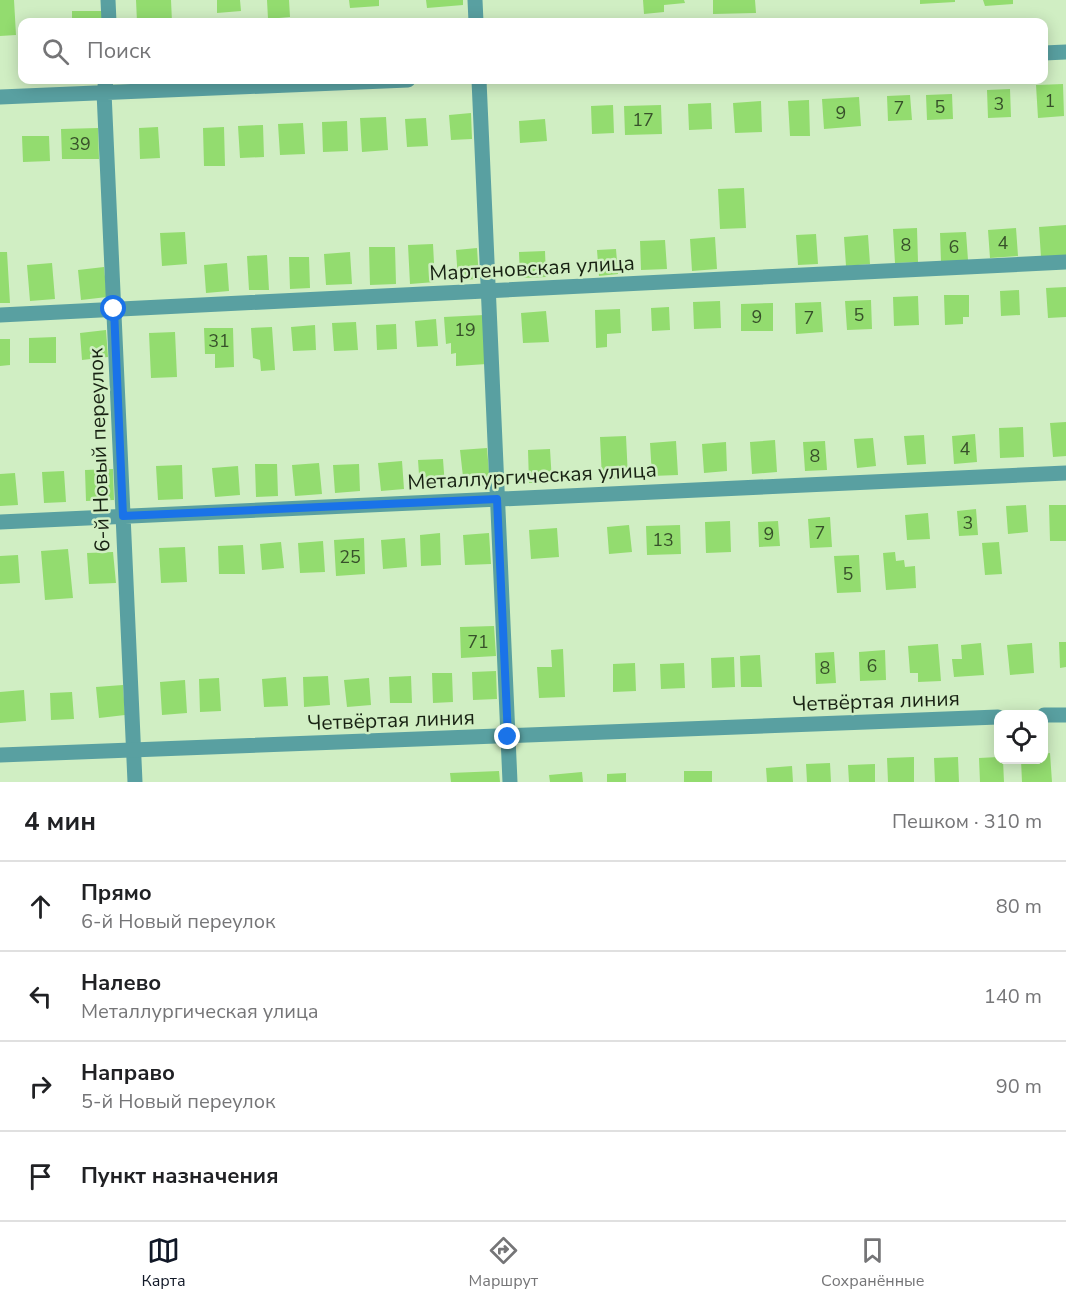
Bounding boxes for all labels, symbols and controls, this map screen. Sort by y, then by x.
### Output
search box [18,18,1048,84]
icon: search [39,35,72,68]
text: Поиск [87,36,151,66]
house number: 1 [1045,89,1055,113]
house number: 3 [994,92,1004,116]
house number: 5 [935,95,945,119]
house number: 7 [894,96,904,120]
house number: 9 [836,101,846,125]
house number: 17 [632,108,654,132]
house number: 39 [69,132,91,156]
house number: 4 [998,231,1009,255]
house number: 8 [901,233,911,257]
house number: 6 [949,235,959,259]
street label: Мартеновская улица [429,249,635,287]
route start [100,295,126,321]
house number: 5 [854,303,864,327]
house number: 9 [752,305,762,329]
house number: 7 [804,306,814,330]
house number: 19 [454,318,476,342]
house number: 31 [208,329,230,353]
street label: 6-й Новый переулок [81,347,117,553]
house number: 4 [960,437,971,461]
house number: 8 [810,444,820,468]
street label: Металлургическая улица [407,455,657,497]
house number: 3 [963,511,973,535]
house number: 7 [815,521,825,545]
house number: 9 [764,522,774,546]
house number: 13 [652,528,674,552]
house number: 25 [339,545,361,569]
house number: 5 [843,562,853,586]
house number: 71 [467,630,489,654]
house number: 6 [867,654,877,678]
house number: 8 [820,656,830,680]
street label: Четвёртая линия [792,684,960,718]
street label: Четвёртая линия [307,703,475,737]
map controls [994,710,1048,764]
button: locate [994,710,1048,764]
route end [494,723,520,749]
text: 4 мин [24,804,96,839]
text: Пешком · 310 m [892,808,1042,835]
text: Прямо [81,878,152,908]
icon: ahead [24,890,57,923]
text: 80 m [996,893,1042,920]
text: 6-й Новый переулок [81,908,276,935]
text: Налево [81,968,161,998]
icon: left [24,980,57,1013]
text: 140 m [984,983,1042,1010]
text: Металлургическая улица [81,998,319,1025]
text: Направо [81,1058,175,1088]
icon: right [24,1070,57,1103]
text: 90 m [996,1073,1042,1100]
text: 5-й Новый переулок [81,1088,276,1115]
icon: arrive [24,1160,57,1193]
text: Пункт назначения [81,1161,279,1191]
tab: Карта [141,1234,186,1292]
tab: Маршрут [469,1234,538,1292]
tab: Сохранённые [821,1234,924,1292]

